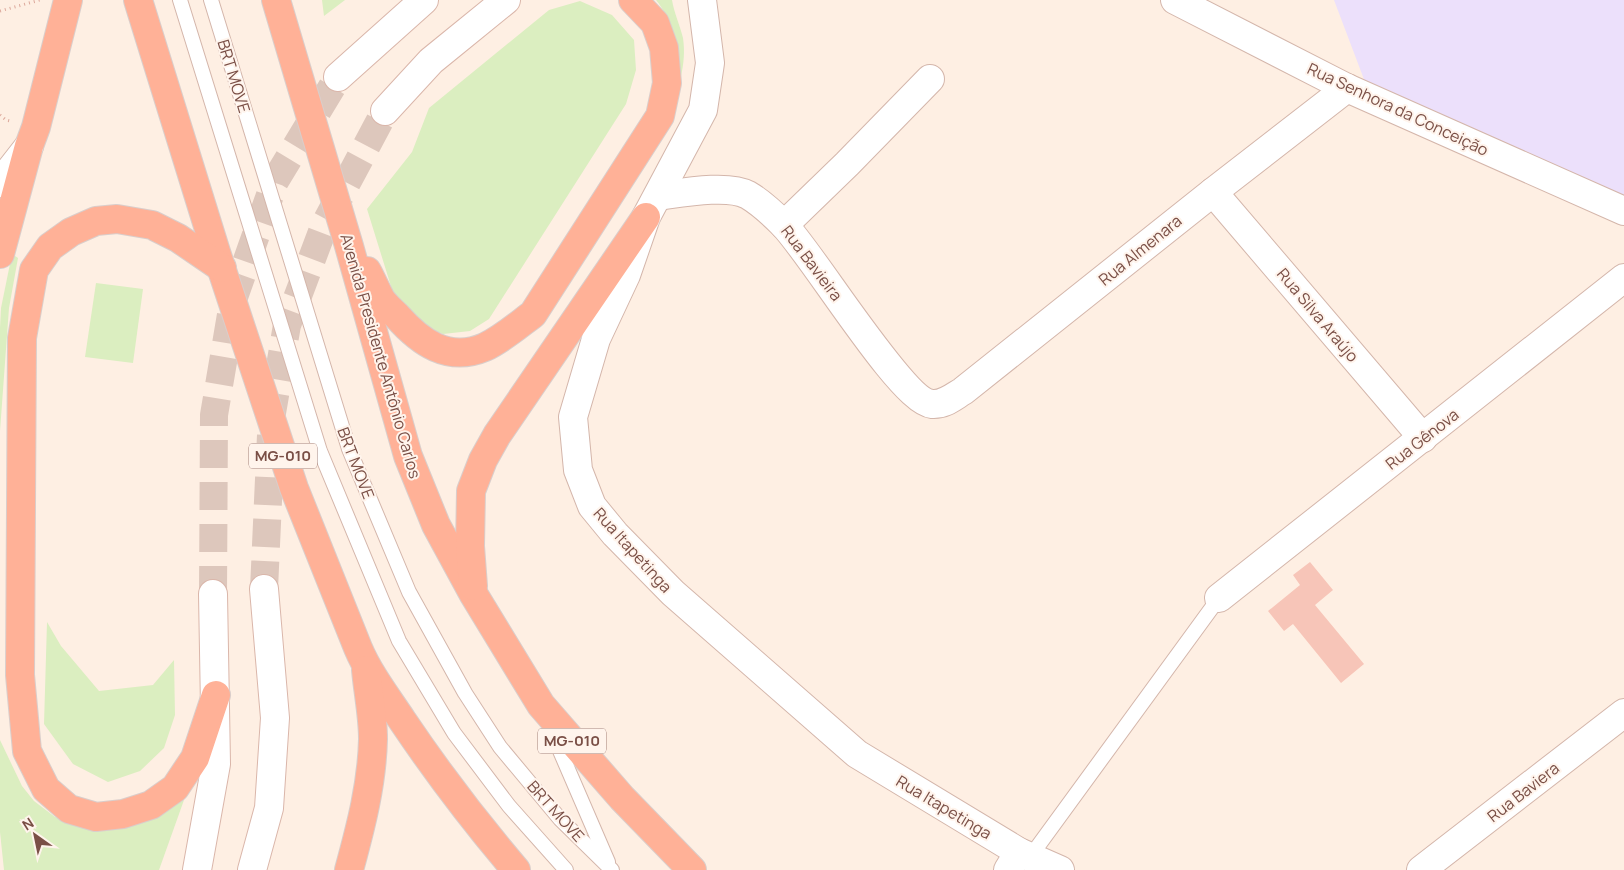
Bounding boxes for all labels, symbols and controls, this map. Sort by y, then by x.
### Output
street label: BRT MOVE [212,37,256,115]
street label: Rua Senhora da Conceição [1304,57,1492,161]
street label: Rua Almenara [1094,210,1186,290]
street label: Rua Bavieira [776,221,848,305]
street label: Avenida Presidente Antônio Carlos [335,231,427,481]
street label: Rua Silva Araújo [1272,263,1364,367]
street label: Rua Gênova [1381,403,1463,475]
street label: BRT MOVE [332,424,380,502]
road number: MG-010 [249,444,317,468]
street label: Rua Itapetinga [589,503,677,597]
road number: MG-010 [538,728,606,754]
street label: Rua Baviera [1482,757,1564,827]
street label: Rua Itapetinga [892,770,996,844]
street label: BRT MOVE [523,776,589,846]
north arrow [10,810,60,860]
text: N [18,813,37,834]

